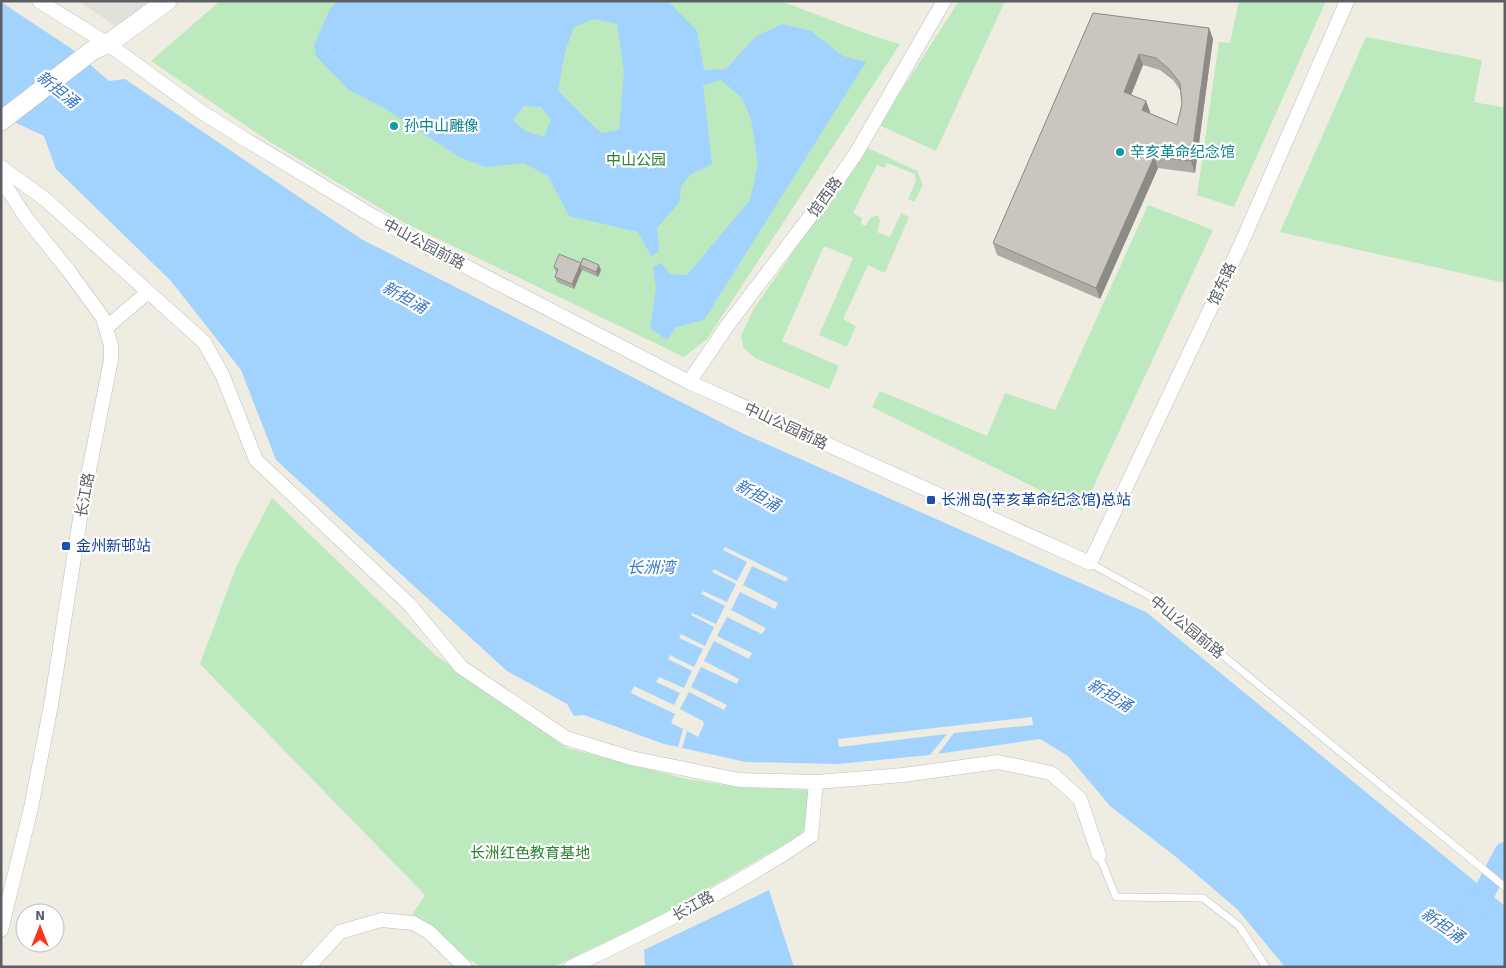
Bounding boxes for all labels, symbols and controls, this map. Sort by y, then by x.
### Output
water label: 新担涌 [32,67,84,114]
place label: 孙中山雕像 [404,117,479,135]
marker: 孙中山雕像 [388,120,400,132]
place label: 辛亥革命纪念馆 [1130,143,1235,161]
marker: 辛亥革命纪念馆 [1114,146,1126,158]
park label: 中山公园 [606,151,666,169]
street label: 馆西路 [804,174,846,220]
street label: 中山公园前路 [380,215,468,273]
street label: 馆东路 [1204,260,1240,308]
water label: 新担涌 [379,277,432,319]
street label: 中山公园前路 [741,399,831,453]
street label: 长江路 [72,471,98,519]
water label: 新担涌 [732,475,785,517]
place label: 长洲岛(辛亥革命纪念馆)总站 [941,491,1131,509]
marker: 长洲岛(辛亥革命纪念馆)总站 [925,494,937,506]
place label: 金州新邨站 [76,537,151,555]
marker: 金州新邨站 [60,540,72,552]
water label: 长洲湾 [627,558,678,578]
street label: 中山公园前路 [1146,592,1228,662]
water label: 新担涌 [1084,675,1137,718]
park label: 长洲红色教育基地 [470,844,590,862]
street label: 长江路 [669,887,717,925]
north arrow [15,903,65,953]
water label: 新担涌 [1417,904,1469,949]
text: N [35,907,45,924]

